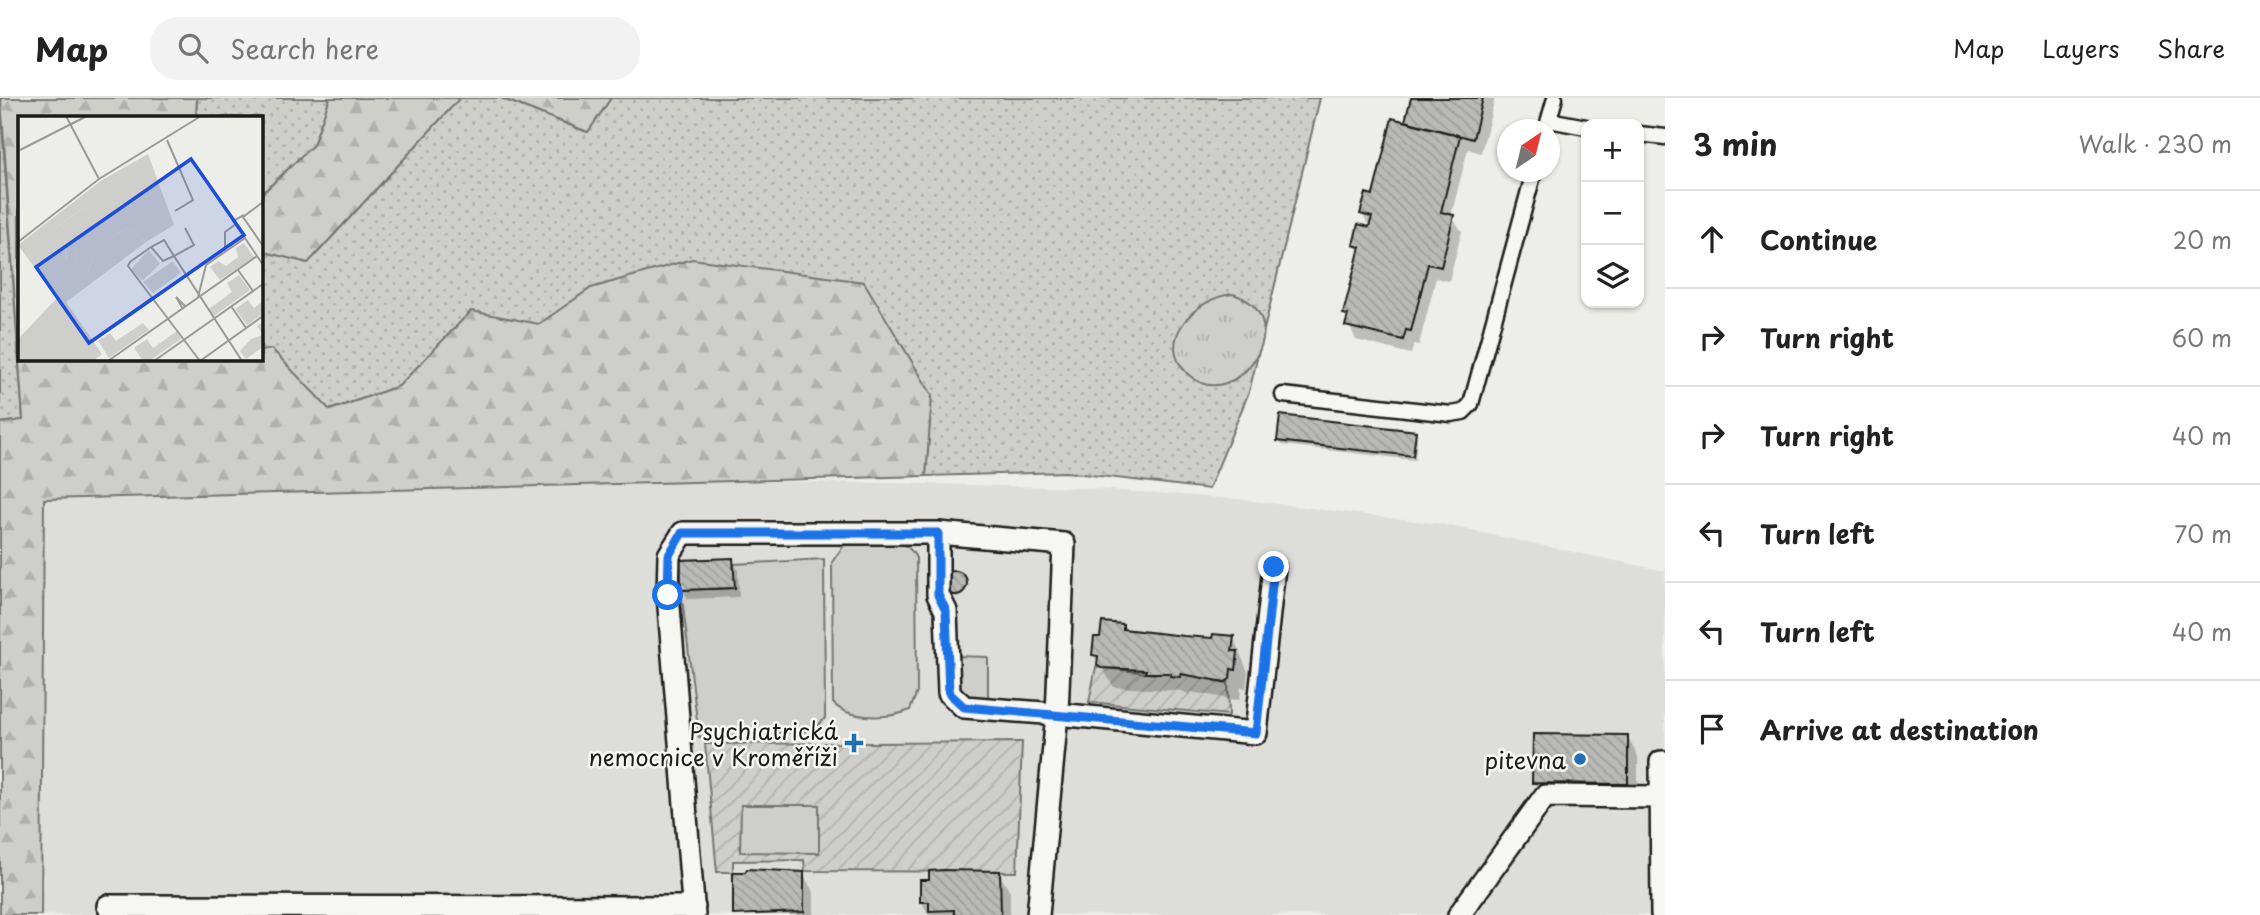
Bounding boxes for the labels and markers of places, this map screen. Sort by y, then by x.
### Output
place label: Psychiatrická nemocnice v Kroměříži [588,713,839,774]
marker: Psychiatrická nemocnice v Kroměříži [844,733,864,753]
place label: pitevna [1484,742,1567,777]
marker: pitevna [1572,751,1588,767]

